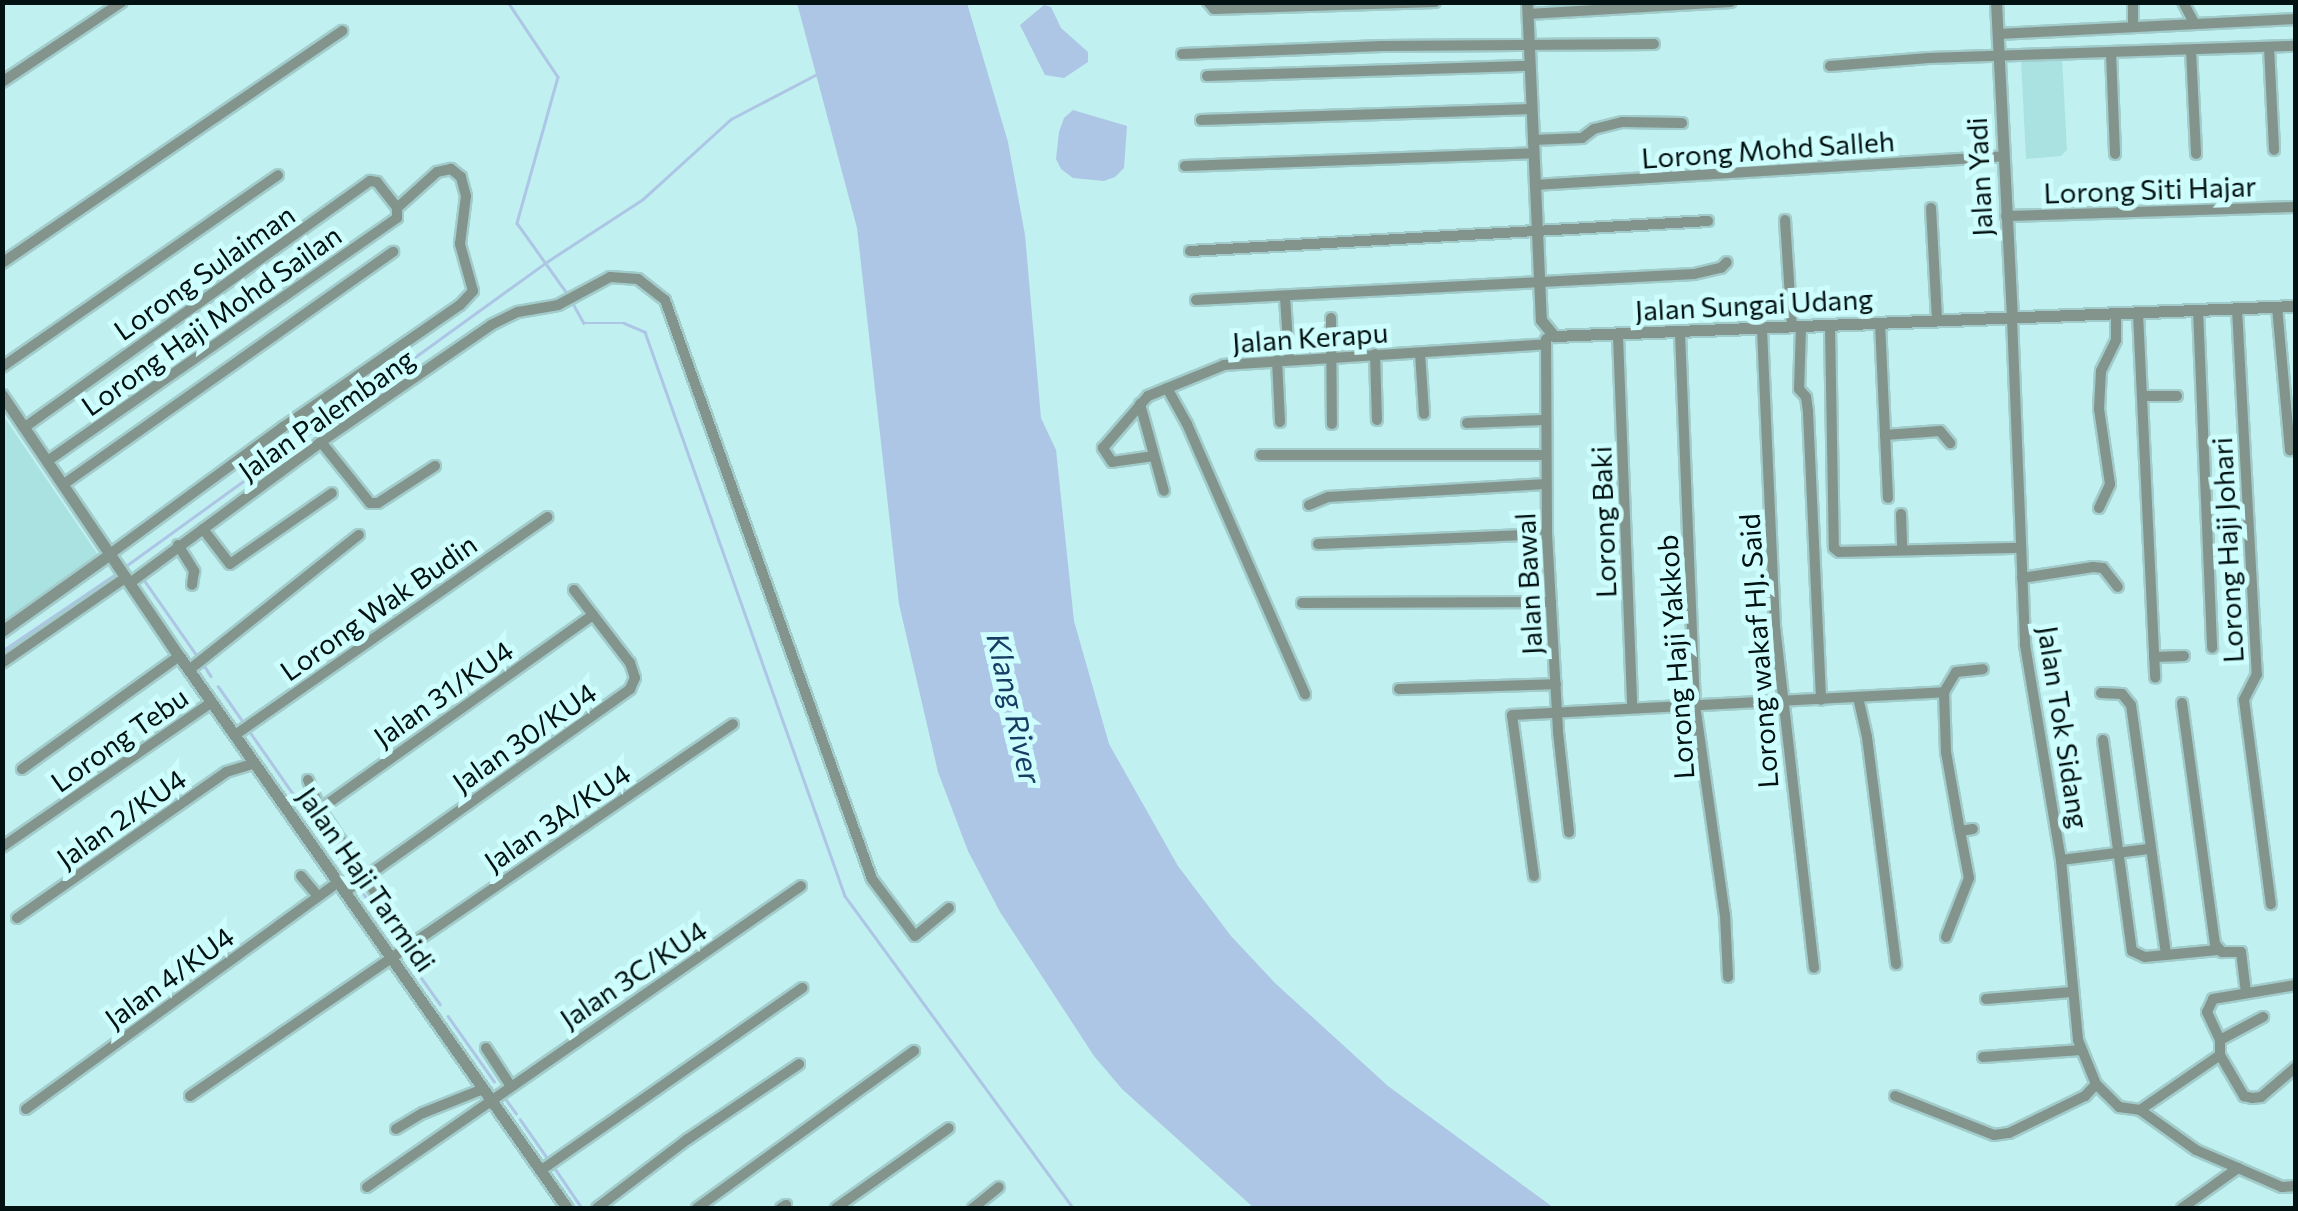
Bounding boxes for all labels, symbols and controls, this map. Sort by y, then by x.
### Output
street label: Jalan Yadi [1959,116,1999,238]
street label: Lorong Mohd Salleh [1640,123,1896,175]
street label: Lorong Siti Hajar [2043,168,2257,210]
street label: Lorong Sulaiman [107,197,301,347]
street label: Lorong Haji Mohd Sailan [75,218,347,422]
street label: Jalan Sungai Udang [1634,281,1874,327]
street label: Jalan Kerapu [1231,315,1389,359]
street label: Jalan Palembang [232,341,420,487]
street label: Lorong Haji Johari [2204,436,2250,664]
street label: Lorong Baki [1584,446,1622,598]
street label: Jalan Bawal [1508,512,1548,656]
street label: Lorong wakaf HJ. Said [1732,512,1784,790]
street label: Lorong Wak Budin [273,527,483,687]
street label: Lorong Haji Yakkob [1650,534,1700,780]
street label: Jalan Tok Sidang [2031,623,2097,831]
water label: Klang River [980,629,1050,787]
street label: Jalan 31/KU4 [367,633,519,753]
street label: Jalan 30/KU4 [445,675,603,799]
street label: Lorong Tebu [44,679,194,799]
street label: Jalan 3A/KU4 [478,756,636,878]
street label: Jalan 2/KU4 [50,761,192,875]
street label: Jalan Haji Tarmidi [291,780,443,978]
street label: Jalan 3C/KU4 [553,913,713,1035]
street label: Jalan 4/KU4 [98,919,240,1035]

